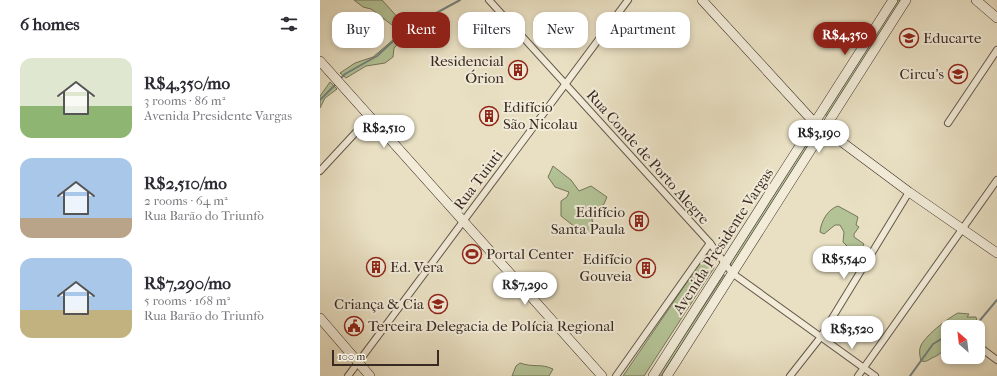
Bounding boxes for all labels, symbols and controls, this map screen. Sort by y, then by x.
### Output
chip: Buy [332,12,384,48]
chip: Rent [392,12,450,48]
chip: Filters [458,12,525,48]
chip: New [533,12,588,48]
chip: Apartment [596,12,690,48]
icon: filters [278,13,300,35]
text: 6 homes [20,14,80,34]
pin: R$4,350 [808,22,882,56]
text: R$4,350 [822,27,868,42]
school or university icon: Educarte [898,27,920,49]
place label: Educarte [923,29,982,47]
place label: Residencial Órion [430,52,504,87]
building icon: Residencial Órion [507,59,529,81]
school or university icon: Circu's [947,63,969,85]
place label: Circu's [899,65,944,83]
text: R$4,350/mo [144,73,230,93]
icon: home [52,74,100,122]
street label: Rua Conde de Porto Alegre [583,86,714,228]
text: 3 rooms · 86 m² [144,93,225,108]
place label: Edifício São Nicolau [503,98,578,133]
building icon: Edifício São Nicolau [478,105,500,127]
text: Avenida Presidente Vargas [144,108,292,123]
pin: R$2,510 [347,115,421,149]
text: R$2,510 [363,120,405,135]
pin: R$3,190 [782,120,856,154]
text: R$3,190 [797,125,841,140]
street label: Rua Tuiuti [450,146,507,213]
street label: Avenida Presidente Vargas [668,164,777,318]
text: R$2,510/mo [144,173,227,193]
icon: home [52,174,100,222]
text: 2 rooms · 64 m² [144,193,228,208]
place label: Edifício Santa Paula [551,203,626,238]
text: Rua Barão do Triunfo [144,208,264,223]
building icon: Edifício Santa Paula [628,210,650,232]
sports icon: Portal Center [461,243,483,265]
place label: Portal Center [486,245,574,263]
pin: R$5,540 [807,246,881,280]
place label: Edifício Gouveia [580,250,633,285]
text: R$5,540 [822,251,866,266]
building icon: Ed. Vera [365,256,387,278]
building icon: Edifício Gouveia [635,257,657,279]
place label: Ed. Vera [390,258,444,276]
pin: R$7,290 [488,272,562,306]
text: R$7,290/mo [144,273,231,293]
icon: home [52,274,100,322]
text: R$7,290 [502,277,548,292]
text: 5 rooms · 168 m² [144,293,230,308]
school or university icon: Criança & Cia [427,293,449,315]
place label: Criança & Cia [334,295,425,313]
text: Rua Barão do Triunfo [144,308,264,323]
public building icon: Terceira Delegacia de Polícia Regional [343,315,365,337]
pin: R$3,520 [815,316,889,350]
place label: Terceira Delegacia de Polícia Regional [368,317,615,335]
north arrow [941,320,985,364]
map controls [941,320,985,364]
text: R$3,520 [830,321,874,336]
scale bar [332,348,439,367]
text: 100 m [338,350,366,363]

